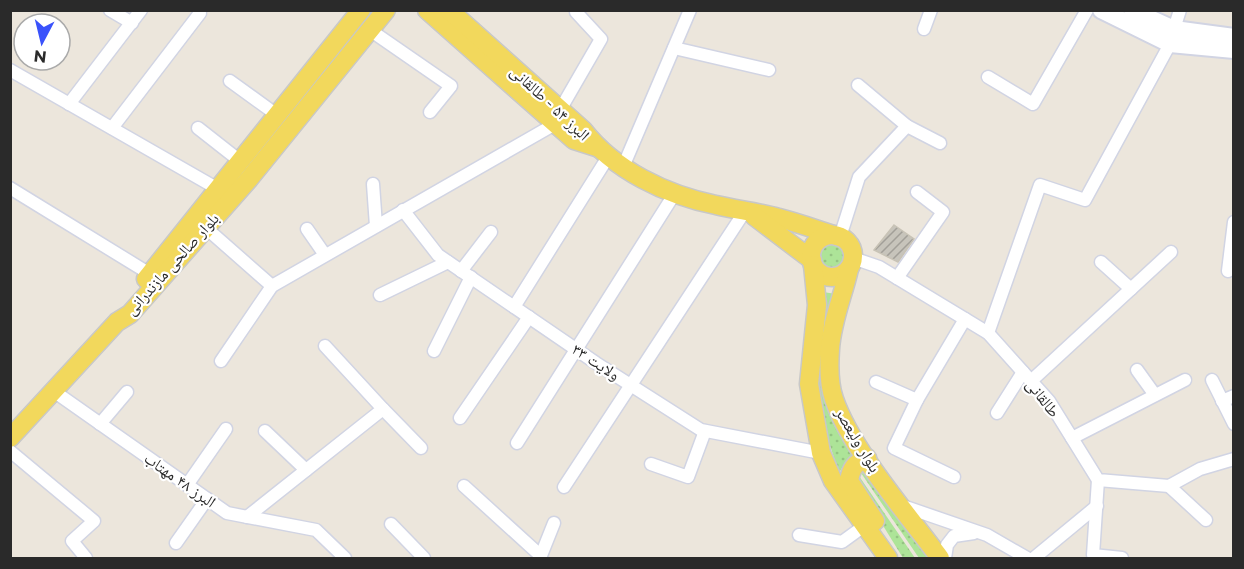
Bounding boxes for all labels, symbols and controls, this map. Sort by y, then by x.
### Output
north arrow [12,12,72,72]
text: N [33,46,48,67]
street label: البرز ۵۴ - طالقانی [506,62,593,145]
street label: بلوار صالحی مازندرانی [121,209,224,320]
street label: ولایت ٣۳ [569,340,623,384]
street label: طالقانی [1021,375,1064,422]
street label: بلوار ولیعصر [831,403,885,476]
street label: البرز ۴۸ مهتاب [141,448,219,512]

